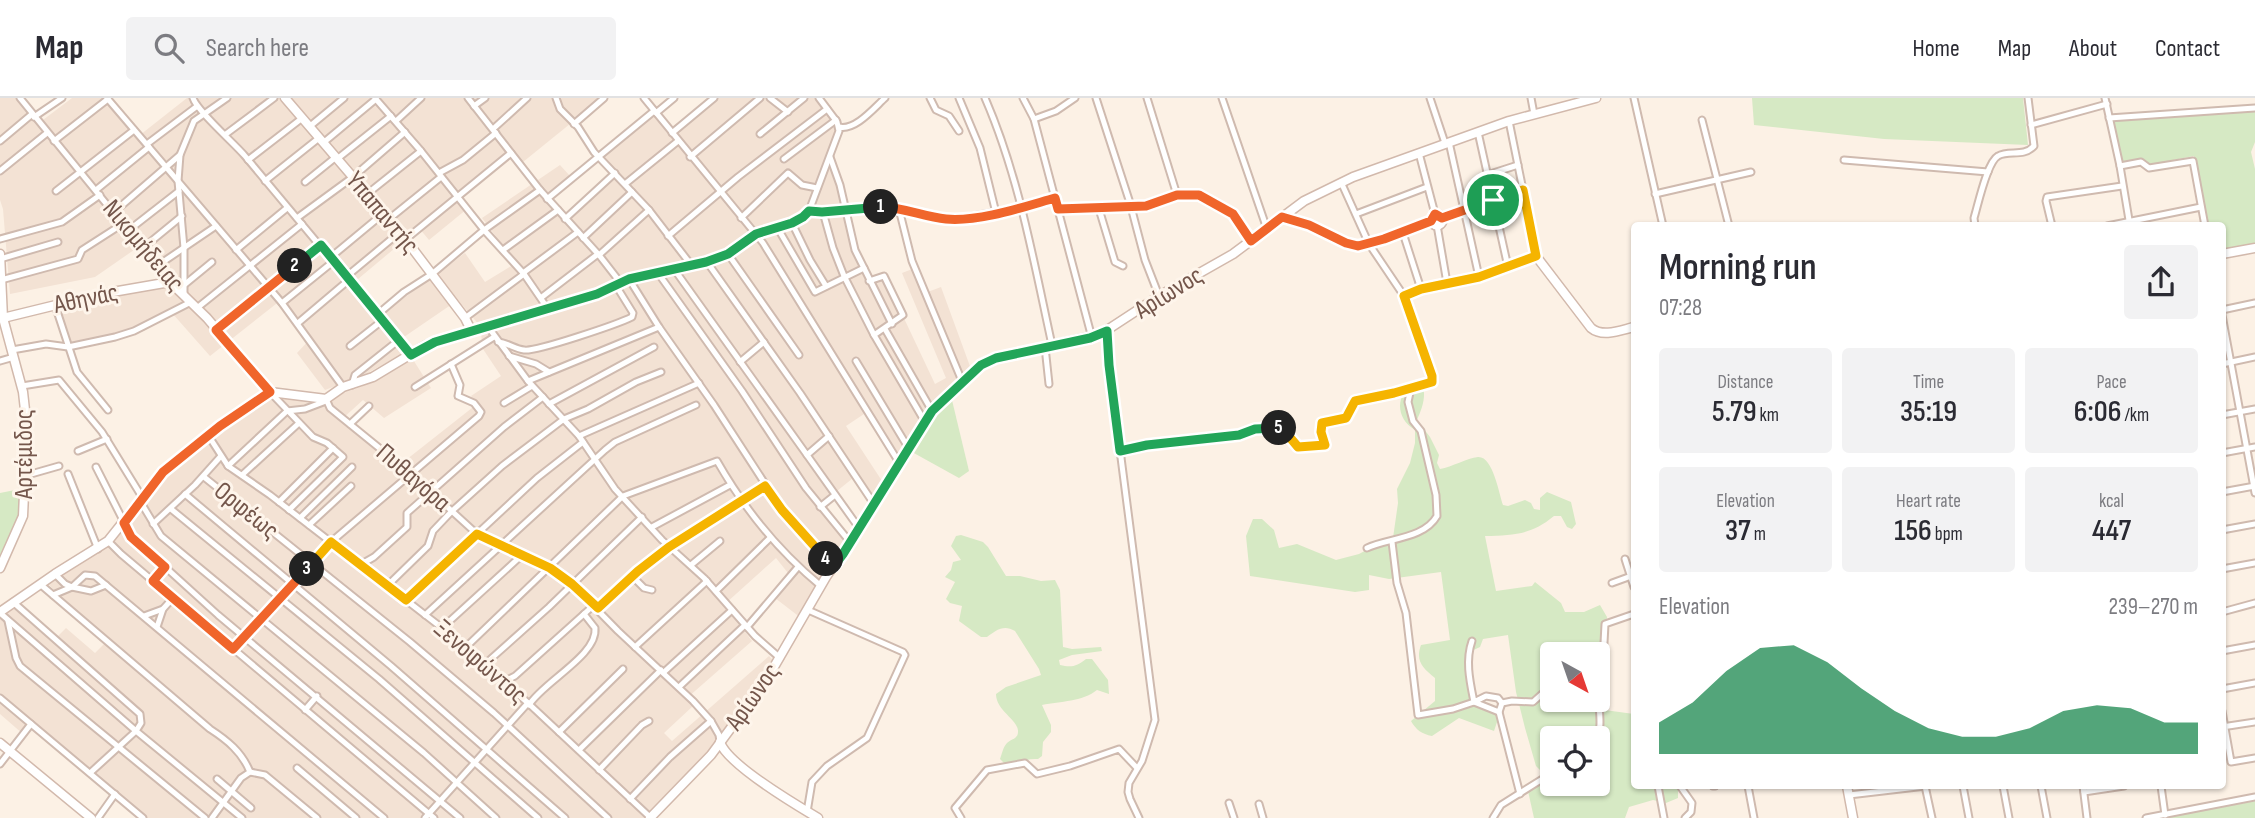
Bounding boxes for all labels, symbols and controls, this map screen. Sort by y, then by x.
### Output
search box [126,17,616,80]
text: Map [35,28,84,68]
icon: search [150,29,188,67]
text: Search here [206,33,309,64]
text: Home [1912,34,1960,63]
text: Map [1998,34,2031,63]
text: About [2069,34,2117,63]
text: Contact [2155,34,2220,63]
street label: Υπαπαντής [339,166,425,260]
pin [1463,170,1523,230]
icon: arrive [1474,181,1512,219]
pin: 1 [864,190,898,224]
street label: Νικομήδειας [96,194,190,298]
text: 1 [877,195,884,218]
text: Morning run [1659,245,1817,290]
button: share [2124,245,2198,319]
pin: 2 [278,248,312,284]
text: 2 [290,254,299,277]
street label: Αρίωνος [1128,260,1209,327]
street label: Αθηνάς [50,277,121,321]
text: 07:28 [1659,294,1702,322]
text: Distance [1717,371,1774,394]
text: Time [1913,371,1944,394]
text: Pace [2096,371,2127,394]
text: 5.79 [1712,394,1756,430]
text: 35:19 [1900,394,1957,430]
text: 6:06 [2074,394,2121,430]
text: km [1756,404,1779,427]
text: /km [2121,404,2149,427]
street label: Αρτέμιδος [9,409,40,500]
pin: 5 [1262,410,1296,446]
text: 5 [1274,416,1283,439]
street label: Πυθαγόρα [369,437,457,519]
street label: Ορφέως [207,476,285,546]
text: Elevation [1716,490,1775,513]
text: Heart rate [1896,490,1961,513]
text: kcal [2099,490,2124,513]
text: 37 [1725,513,1751,549]
text: 156 [1894,513,1932,549]
text: 447 [2092,513,2131,549]
text: m [1751,523,1766,546]
text: bpm [1932,523,1963,546]
pin: 4 [808,542,844,576]
text: 4 [821,547,830,570]
pin: 3 [290,552,324,587]
text: 3 [302,557,311,580]
text: Elevation [1659,593,1730,621]
text: 239–270 m [2109,593,2198,621]
street label: Ξενοφώντος [427,613,533,711]
north arrow [1540,642,1610,712]
map controls [1540,642,1610,796]
street label: Αρίωνος [718,657,787,737]
button: locate [1540,726,1610,796]

